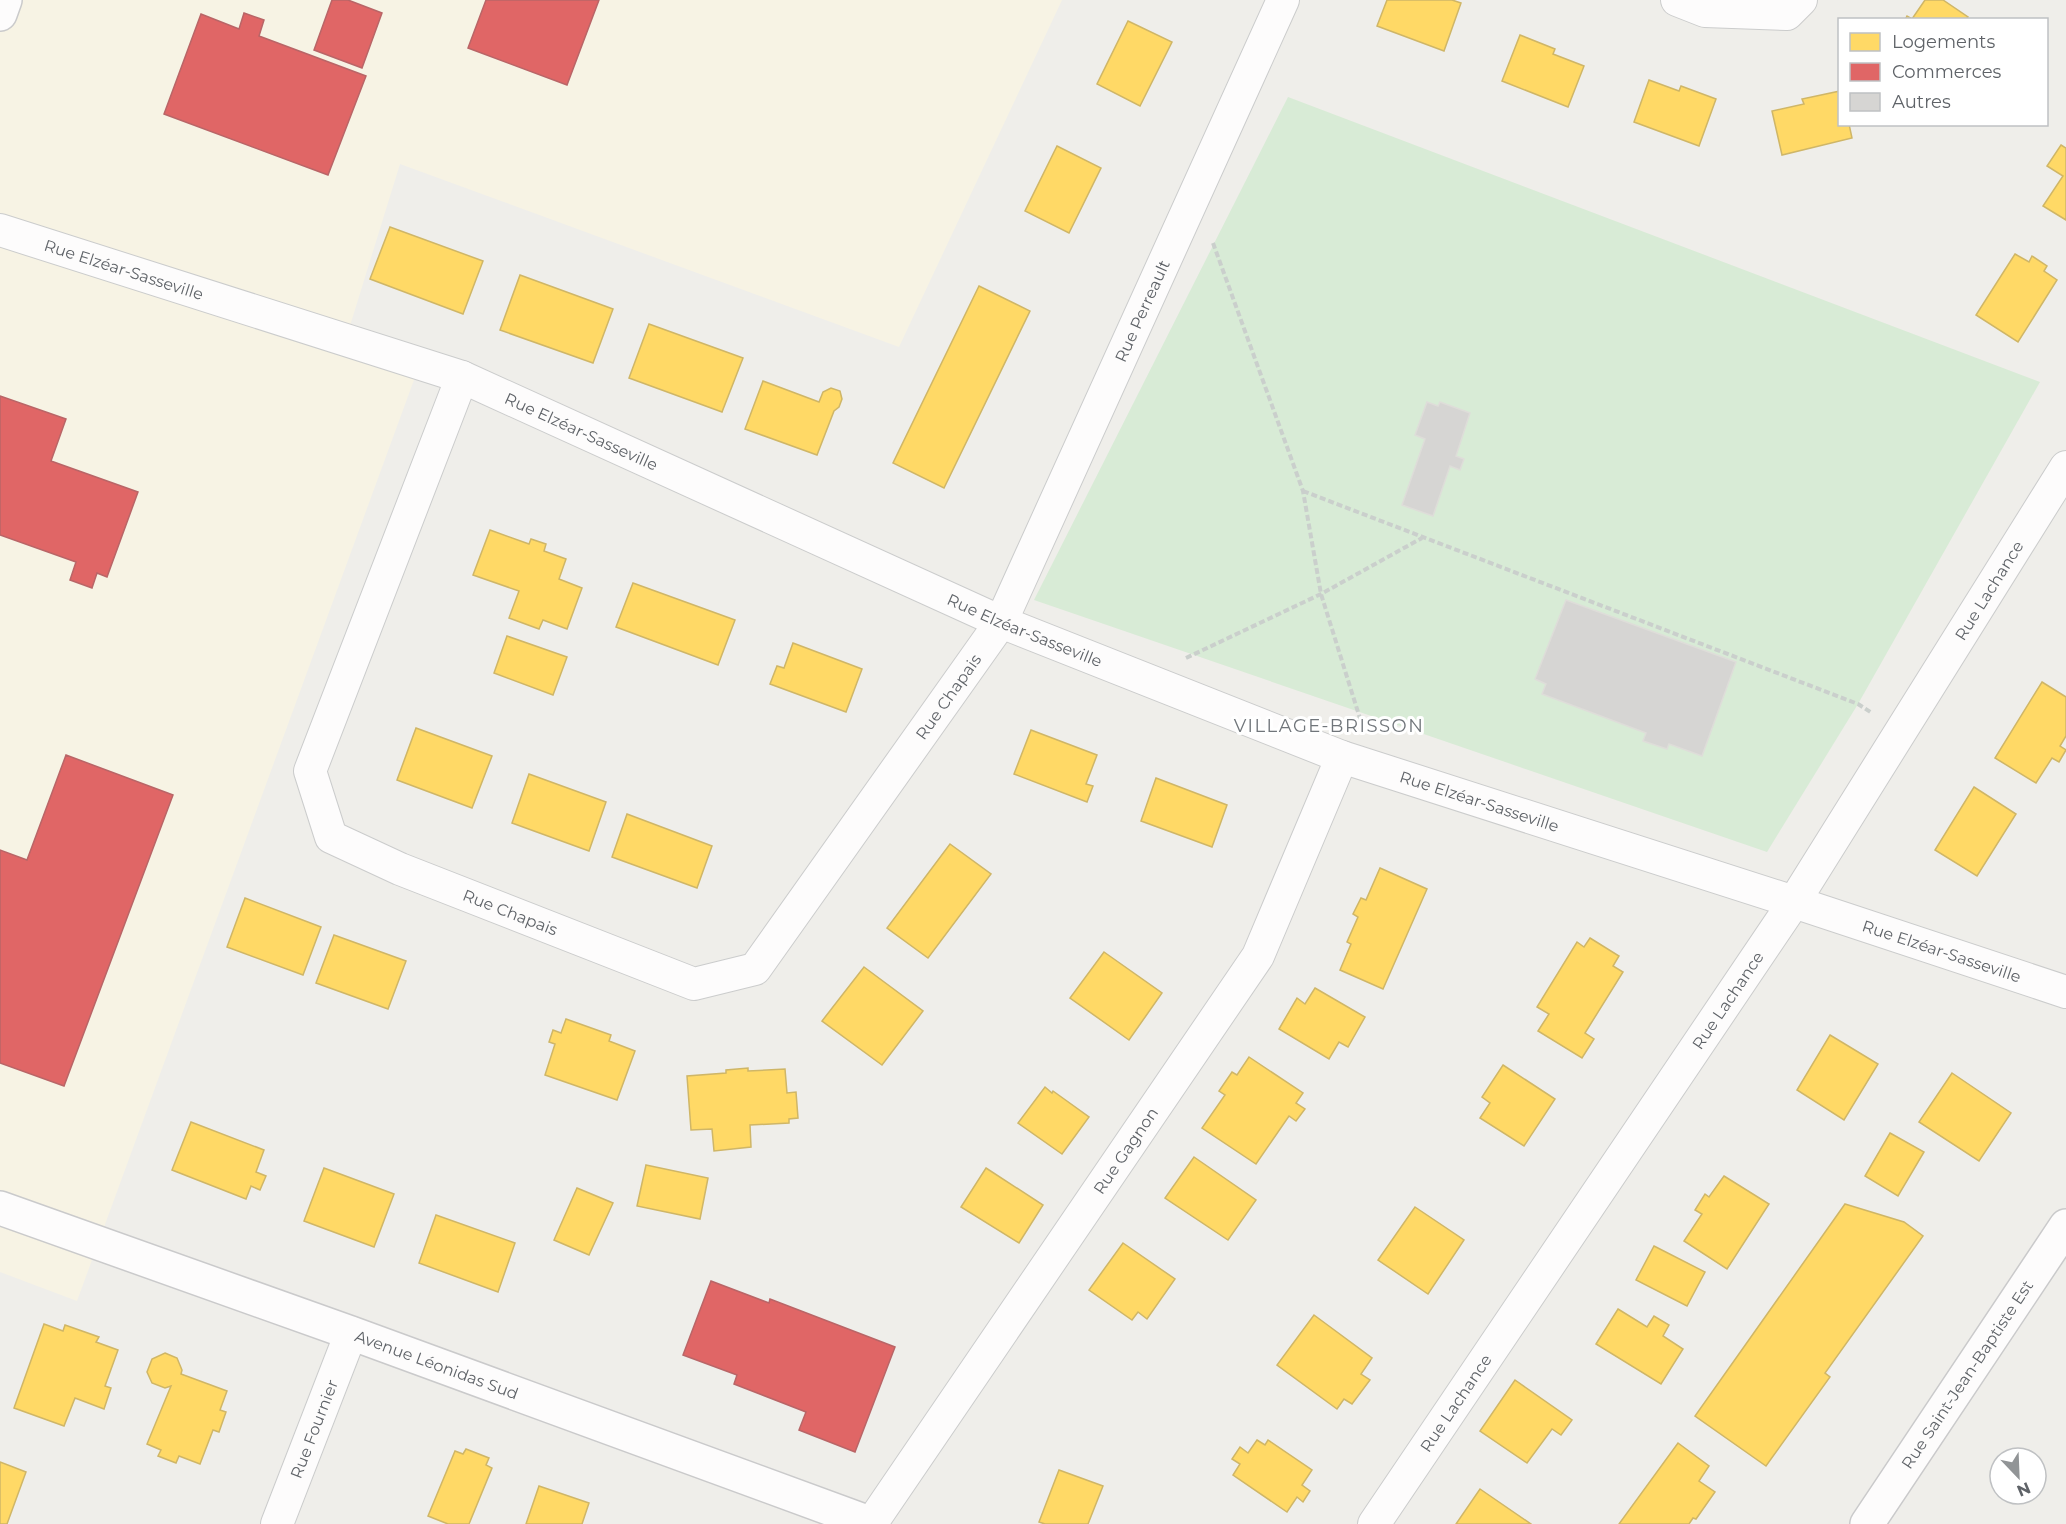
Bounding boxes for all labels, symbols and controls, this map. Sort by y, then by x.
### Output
legend [1838,18,2048,126]
text: Logements [1892,31,1995,53]
text: Commerces [1892,61,2002,83]
text: Autres [1892,91,1951,113]
street label: Rue Elzéar-Sasseville [42,236,206,304]
street label: Rue Perreault [1111,257,1174,365]
street label: Rue Elzéar-Sasseville [502,389,661,475]
street label: Rue Lachance [1951,537,2027,644]
street label: Rue Elzéar-Sasseville [944,590,1105,671]
street label: Rue Chapais [912,650,985,743]
district label: VILLAGE-BRISSON [1234,715,1424,737]
street label: Rue Elzéar-Sasseville [1397,767,1561,836]
street label: Rue Chapais [460,885,560,940]
street label: Rue Elzéar-Sasseville [1860,916,2023,986]
street label: Rue Lachance [1688,948,1768,1053]
street label: Rue Gagnon [1090,1104,1162,1198]
street label: Rue Saint-Jean-Baptiste Est [1898,1276,2037,1472]
street label: Avenue Léonidas Sud [352,1326,521,1404]
street label: Rue Lachance [1416,1351,1496,1456]
street label: Rue Fournier [287,1377,342,1481]
north arrow [1988,1446,2048,1506]
text: N [2014,1478,2033,1501]

